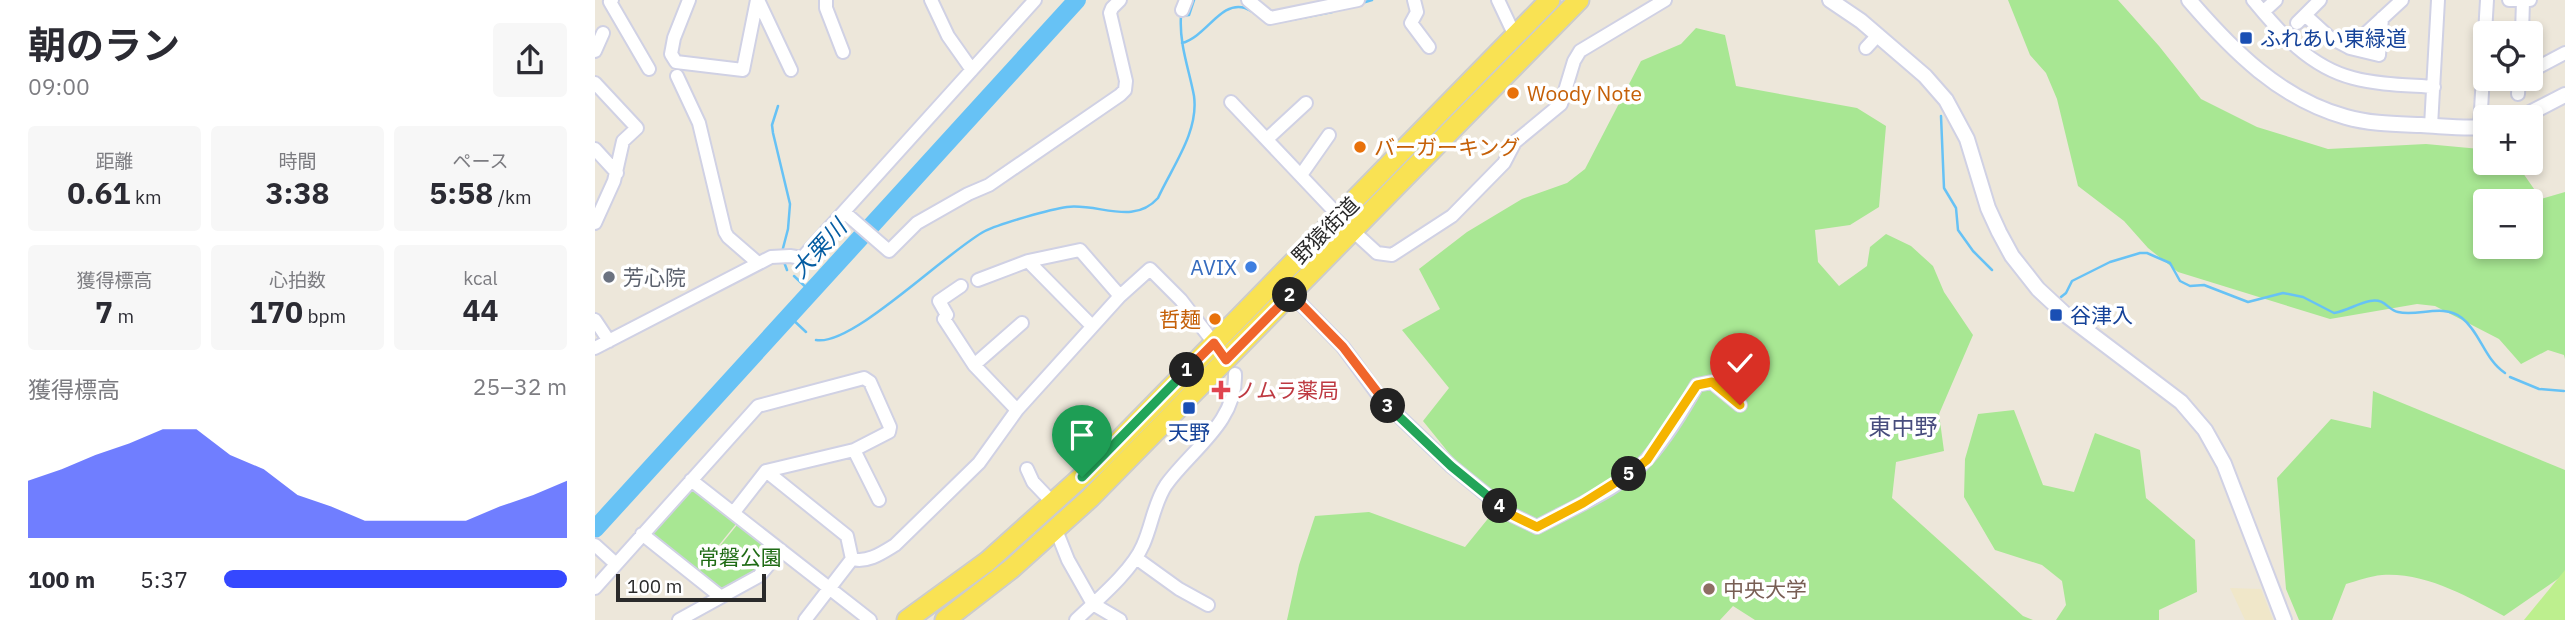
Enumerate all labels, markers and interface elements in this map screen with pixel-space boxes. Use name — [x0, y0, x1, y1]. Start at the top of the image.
text: 朝のラン — [28, 20, 180, 69]
map controls — [2473, 21, 2543, 259]
button: locate — [2473, 21, 2543, 91]
button: share — [493, 23, 567, 97]
place label: ふれあい東緑道 — [2260, 24, 2407, 52]
marker: ふれあい東緑道 — [2238, 30, 2254, 46]
text: 09:00 — [28, 71, 90, 101]
place label: Woody Note — [1527, 79, 1642, 107]
marker: Woody Note — [1505, 85, 1521, 101]
button: + — [2473, 105, 2543, 175]
place label: バーガーキング — [1374, 133, 1520, 161]
marker: バーガーキング — [1352, 139, 1368, 155]
text: 距離 — [95, 149, 134, 173]
text: 時間 — [278, 149, 317, 173]
text: ペース — [452, 149, 509, 173]
text: 0.61 — [67, 173, 131, 212]
text: 3:38 — [266, 173, 329, 212]
text: 5:58 — [429, 173, 493, 212]
text: km — [131, 185, 162, 209]
text: /km — [493, 185, 532, 209]
button: − — [2473, 189, 2543, 259]
street label: 野猿街道 — [1285, 190, 1365, 270]
water label: 大栗川 — [784, 210, 854, 284]
place label: AVIX — [1190, 253, 1237, 281]
marker: AVIX — [1243, 259, 1259, 275]
place label: 芳心院 — [623, 263, 686, 291]
text: kcal — [463, 266, 498, 290]
text: 獲得標高 — [76, 268, 153, 292]
text: 心拍数 — [269, 268, 326, 292]
marker: 芳心院 — [601, 269, 617, 285]
pin: 2 — [1273, 278, 1307, 312]
text: 2 — [1284, 282, 1295, 306]
text: 44 — [463, 290, 499, 329]
text: 7 — [95, 292, 113, 331]
text: 170 — [249, 292, 303, 331]
place label: 谷津入 — [2070, 301, 2133, 329]
text: m — [113, 304, 134, 328]
text: bpm — [303, 304, 346, 328]
place label: 哲麺 — [1159, 305, 1201, 333]
marker: 谷津入 — [2048, 307, 2064, 323]
marker: 哲麺 — [1207, 311, 1223, 327]
pin — [1710, 333, 1770, 405]
icon: check — [1721, 344, 1759, 382]
pin: 1 — [1169, 352, 1205, 388]
text: 1 — [1181, 357, 1192, 381]
text: 25–32 m — [473, 371, 567, 401]
text: 獲得標高 — [28, 374, 120, 404]
place label: ノムラ薬局 — [1235, 376, 1339, 404]
marker: ノムラ薬局 — [1213, 382, 1229, 398]
pin: 3 — [1371, 388, 1405, 424]
text: 3 — [1382, 393, 1393, 417]
marker: 天野 — [1181, 400, 1197, 416]
pin — [1052, 405, 1112, 477]
district label: 東中野 — [1869, 411, 1938, 441]
icon: arrive — [1063, 416, 1101, 454]
place label: 天野 — [1168, 418, 1210, 446]
pin: 5 — [1611, 456, 1647, 491]
text: 5 — [1623, 461, 1634, 485]
pin: 4 — [1483, 489, 1517, 524]
text: 4 — [1494, 493, 1505, 517]
park label: 常磐公園 — [698, 543, 782, 571]
text: 100 m — [28, 564, 95, 594]
text: 5:37 — [140, 564, 188, 594]
scale bar — [616, 571, 767, 603]
text: 100 m — [627, 574, 682, 598]
place label: 中央大学 — [1723, 575, 1807, 603]
marker: 中央大学 — [1701, 581, 1717, 597]

